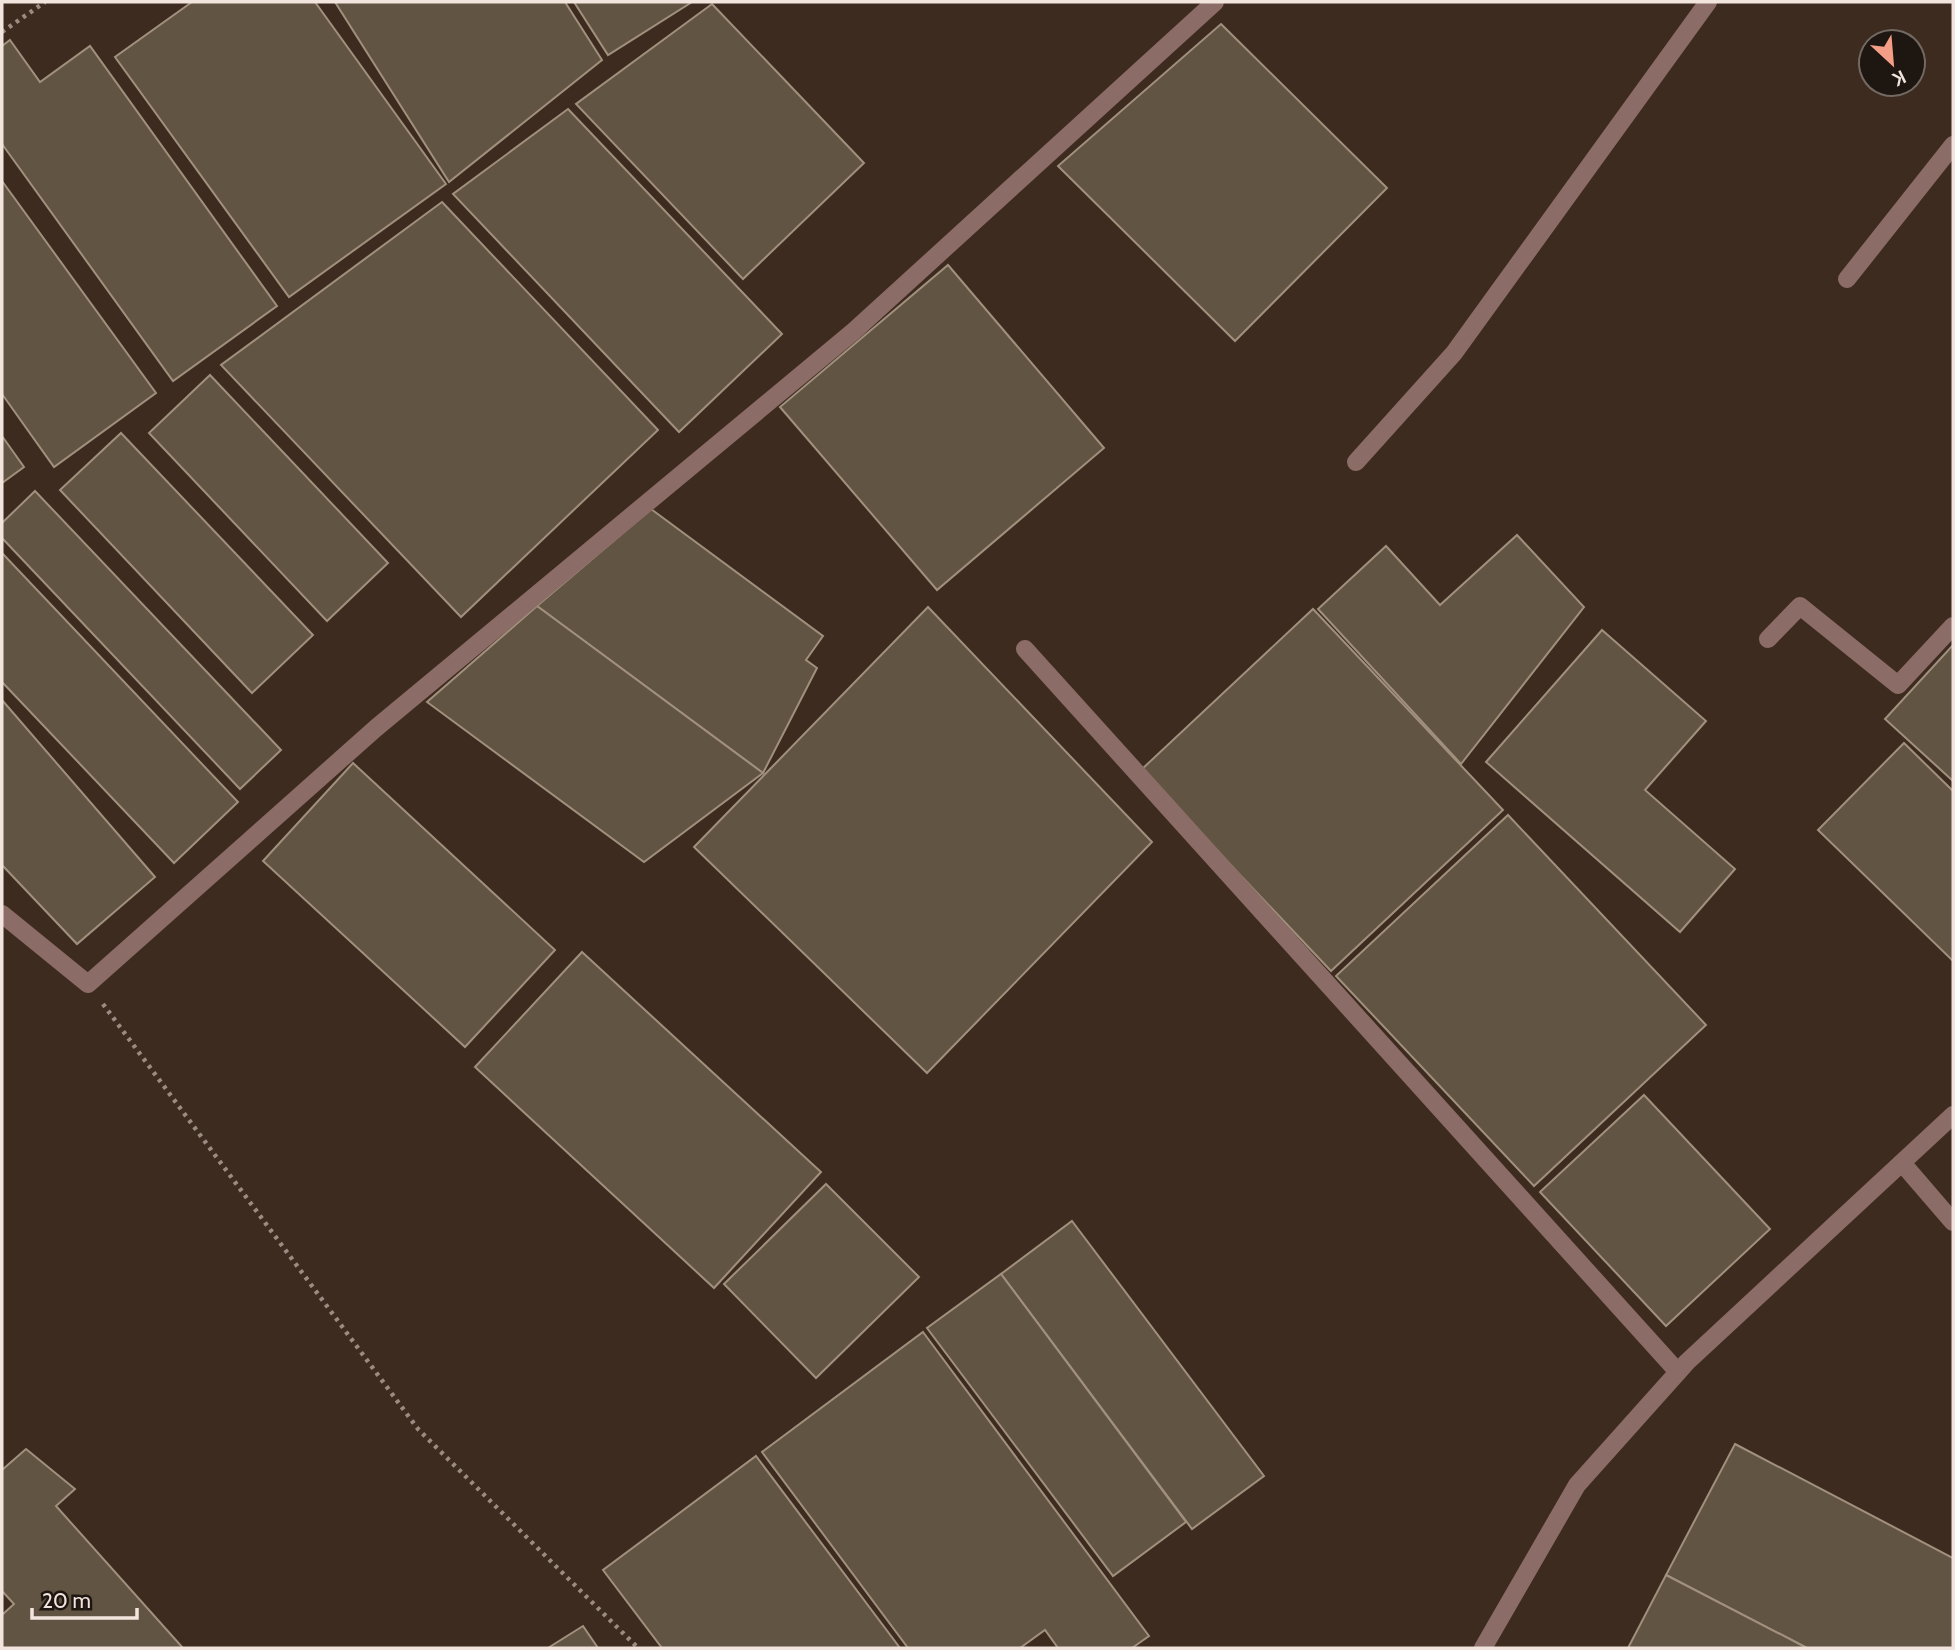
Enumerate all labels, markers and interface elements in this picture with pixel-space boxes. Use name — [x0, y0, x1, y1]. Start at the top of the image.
north arrow — [1857, 28, 1927, 98]
text: K — [1889, 65, 1910, 91]
scale bar — [32, 1576, 136, 1620]
text: 20 m — [42, 1588, 91, 1613]

